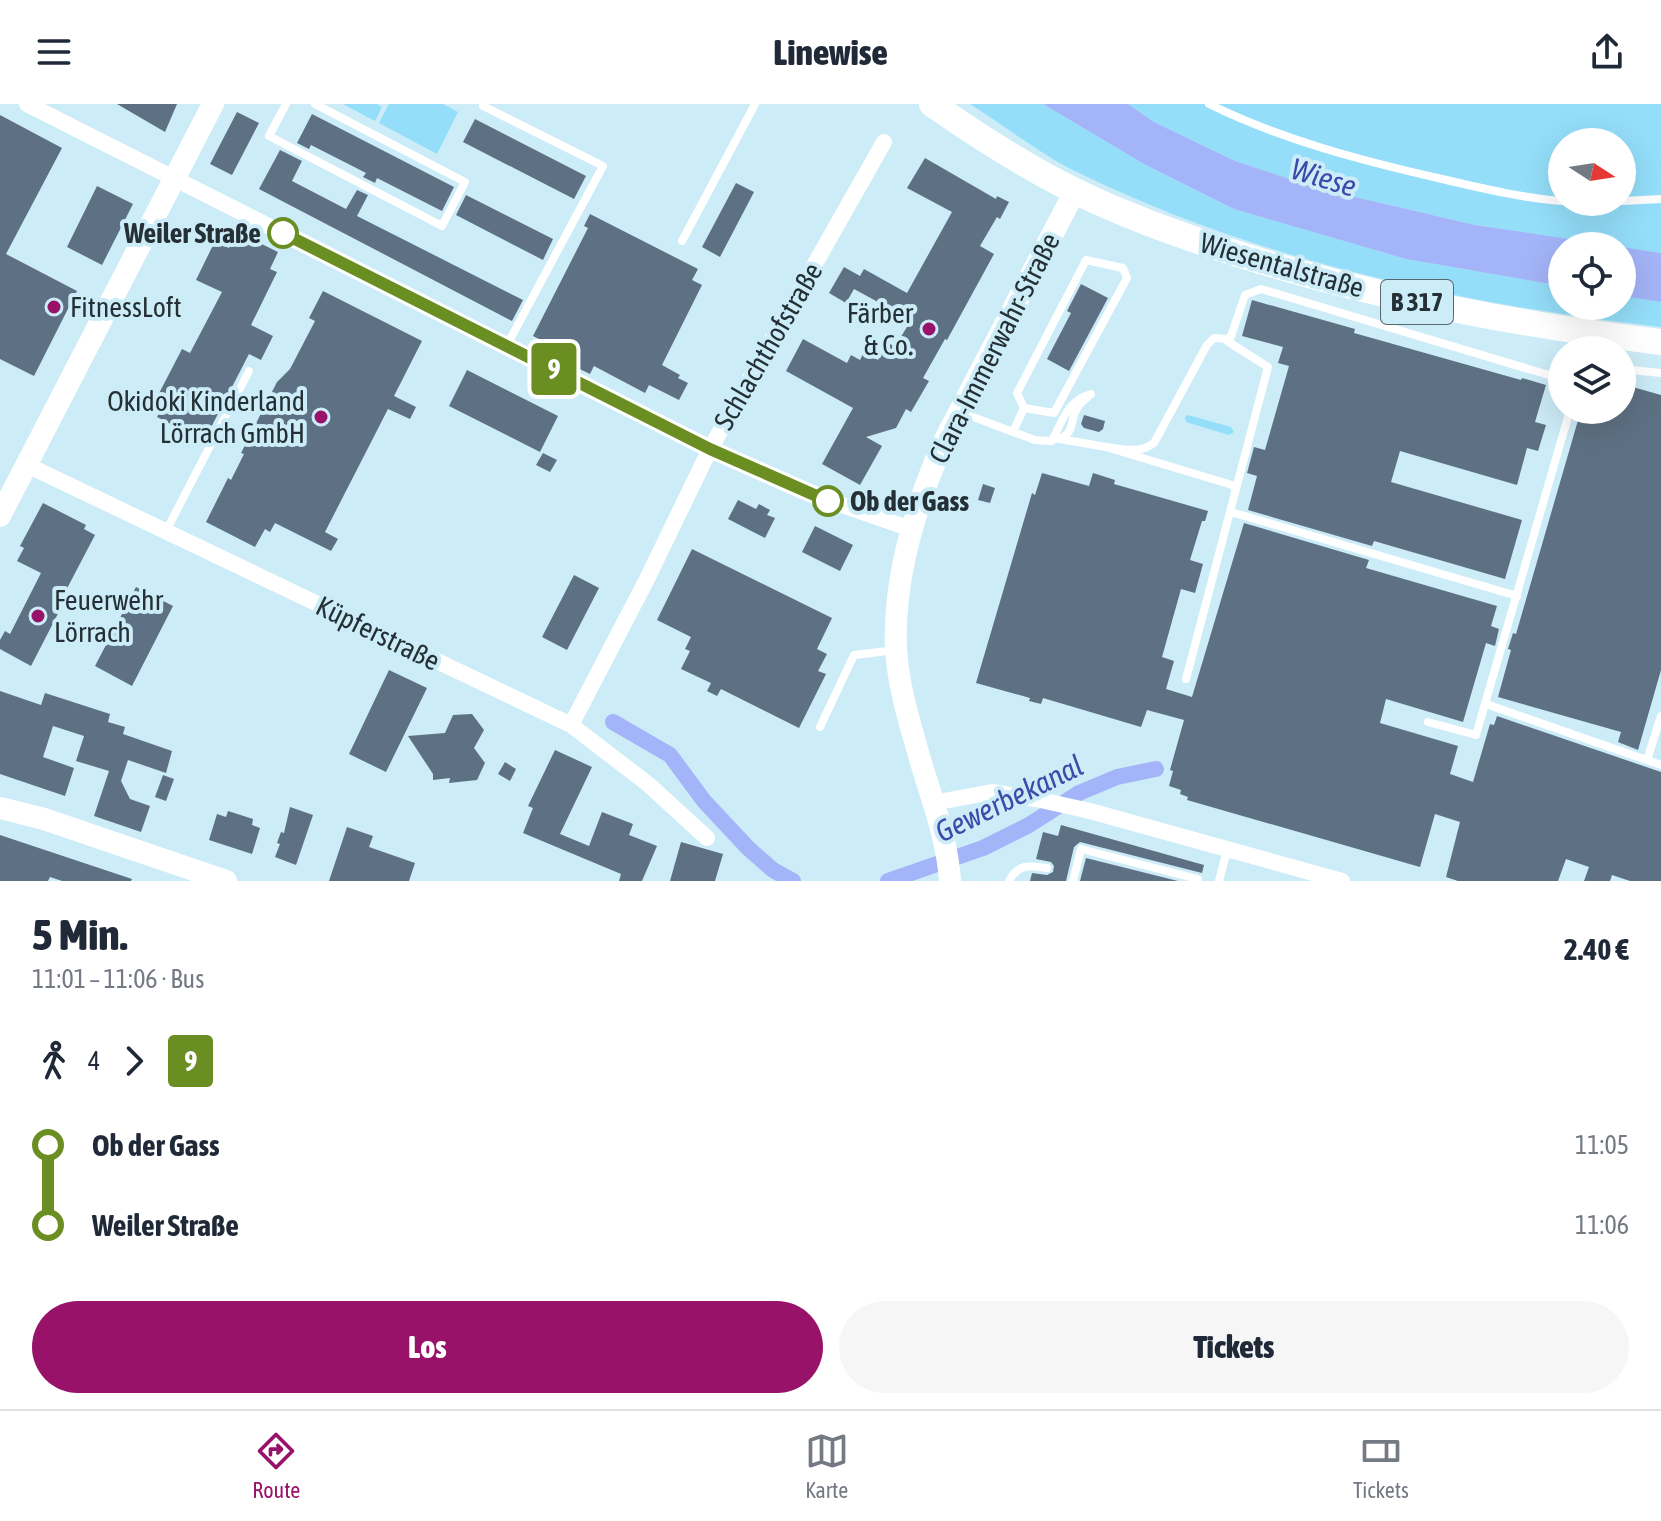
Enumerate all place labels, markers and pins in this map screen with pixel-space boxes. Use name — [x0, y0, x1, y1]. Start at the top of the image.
place label: Weiler Straße — [123, 217, 261, 249]
marker: Weiler Straße — [268, 218, 298, 248]
place label: FitnessLoft — [70, 291, 182, 323]
place label: Färber & Co. — [847, 297, 914, 361]
marker: FitnessLoft — [45, 298, 63, 316]
marker: Färber & Co. — [920, 320, 938, 338]
place label: Okidoki Kinderland Lörrach GmbH — [107, 385, 305, 449]
marker: Okidoki Kinderland Lörrach GmbH — [312, 408, 330, 426]
place label: Ob der Gass — [850, 485, 969, 517]
marker: Ob der Gass — [813, 486, 843, 516]
place label: Feuerwehr Lörrach — [54, 584, 164, 648]
marker: Feuerwehr Lörrach — [29, 607, 47, 625]

